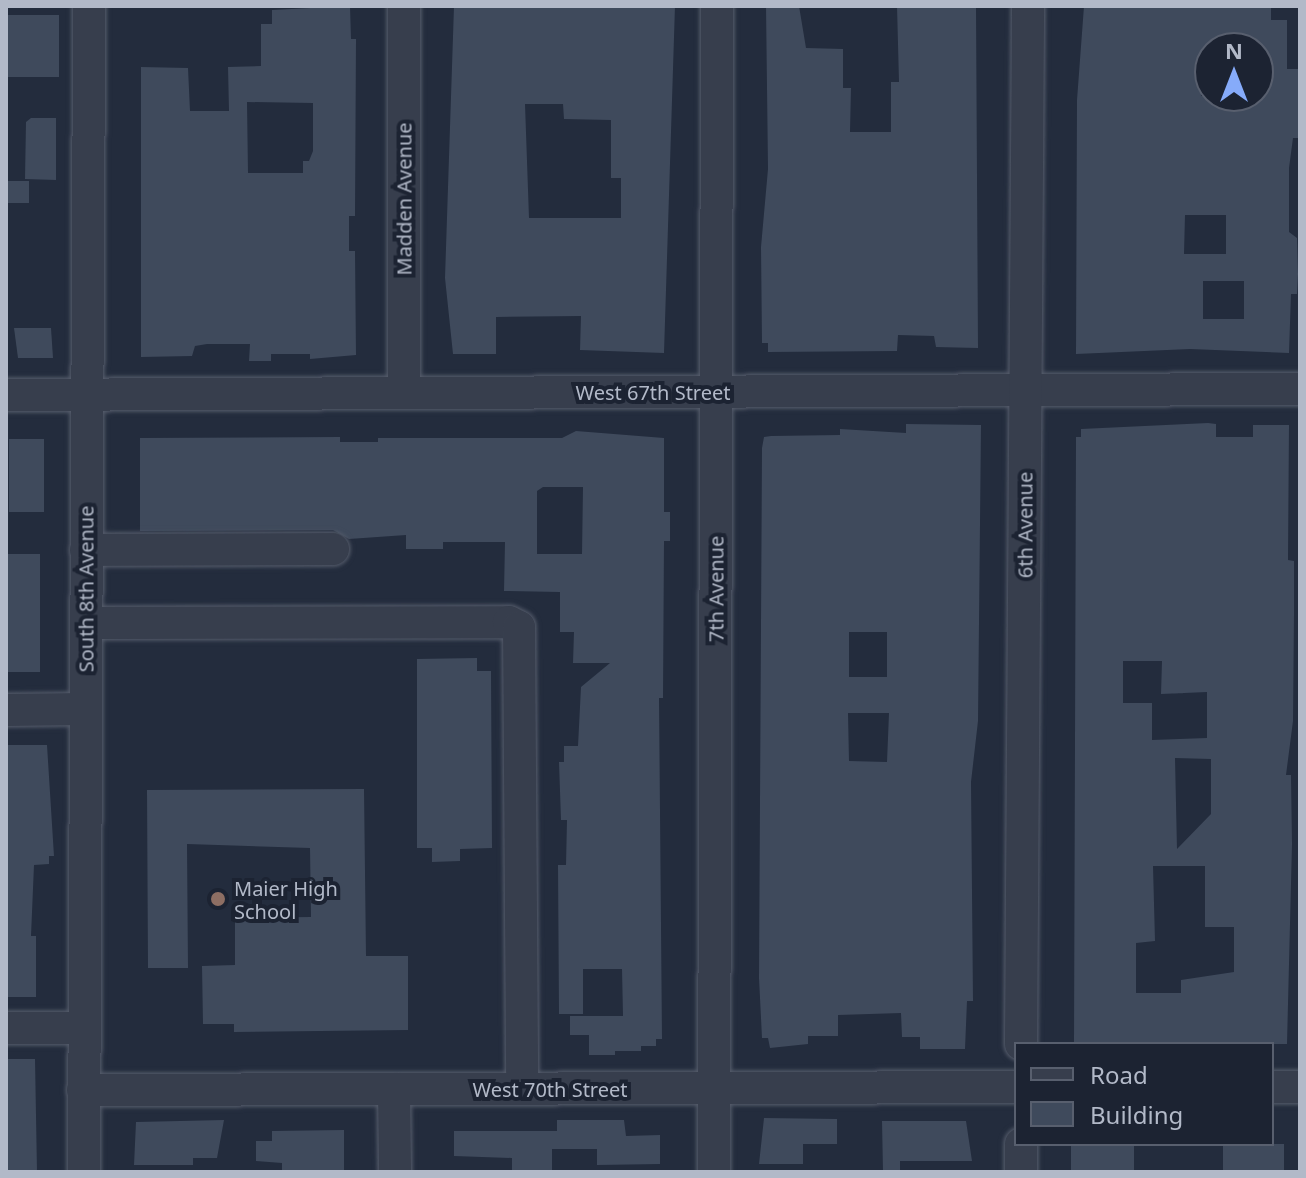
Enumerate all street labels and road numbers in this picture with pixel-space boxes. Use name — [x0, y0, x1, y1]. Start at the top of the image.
street label: Madden Avenue — [392, 122, 416, 276]
street label: West 67th Street — [576, 380, 730, 404]
street label: 6th Avenue — [1013, 472, 1037, 578]
street label: South 8th Avenue — [74, 506, 98, 672]
street label: 7th Avenue — [704, 536, 728, 642]
street label: West 70th Street — [473, 1077, 627, 1101]

